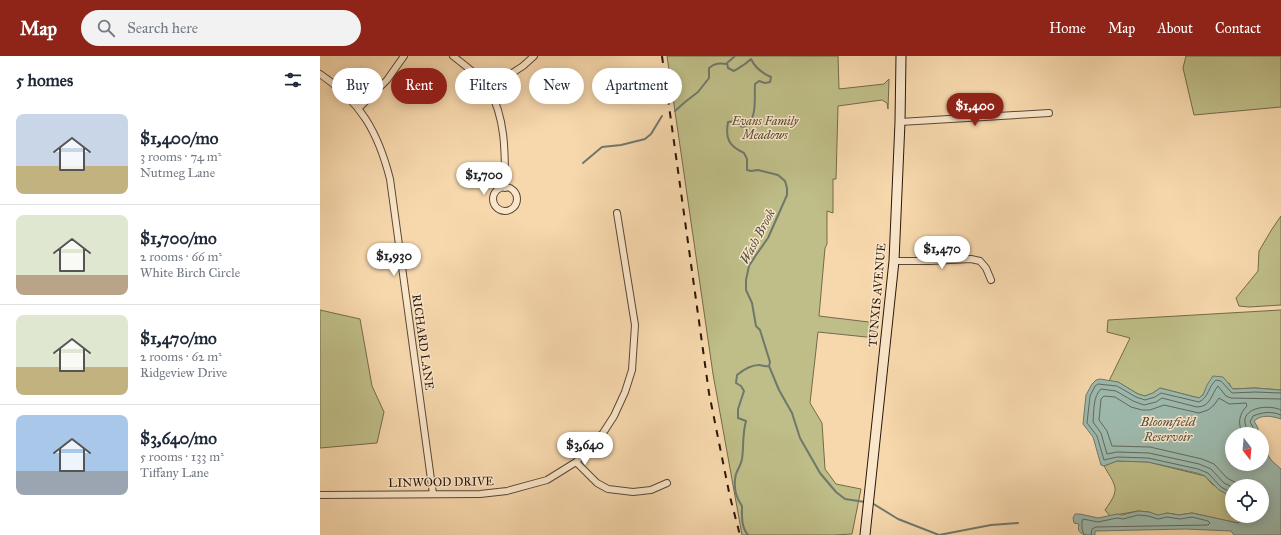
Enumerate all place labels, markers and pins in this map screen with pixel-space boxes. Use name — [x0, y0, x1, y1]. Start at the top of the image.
pin: $1,400 — [942, 93, 1008, 127]
pin: $1,700 — [451, 162, 517, 196]
pin: $1,470 — [909, 236, 975, 270]
pin: $1,930 — [361, 243, 427, 277]
pin: $3,640 — [552, 432, 618, 466]

